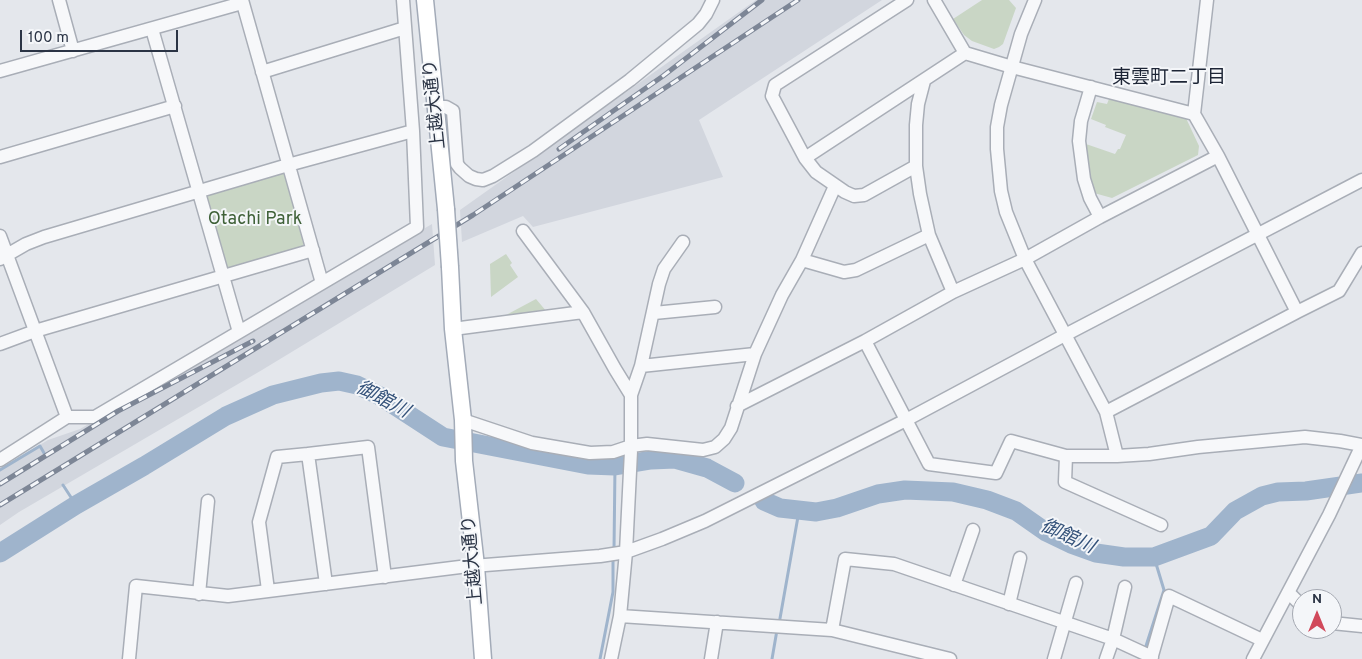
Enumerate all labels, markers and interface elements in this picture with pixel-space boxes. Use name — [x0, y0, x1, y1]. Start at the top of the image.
scale bar — [22, 20, 180, 52]
text: 100 m — [28, 29, 69, 48]
street label: 上越大通り — [421, 58, 451, 150]
district label: 東雲町二丁目 — [1112, 68, 1226, 90]
park label: Otachi Park — [208, 209, 302, 231]
water label: 御館川 — [351, 378, 413, 424]
street label: 上越大通り — [459, 514, 489, 606]
water label: 御館川 — [1036, 516, 1098, 560]
north arrow — [1292, 589, 1342, 639]
text: N — [1312, 591, 1322, 608]

